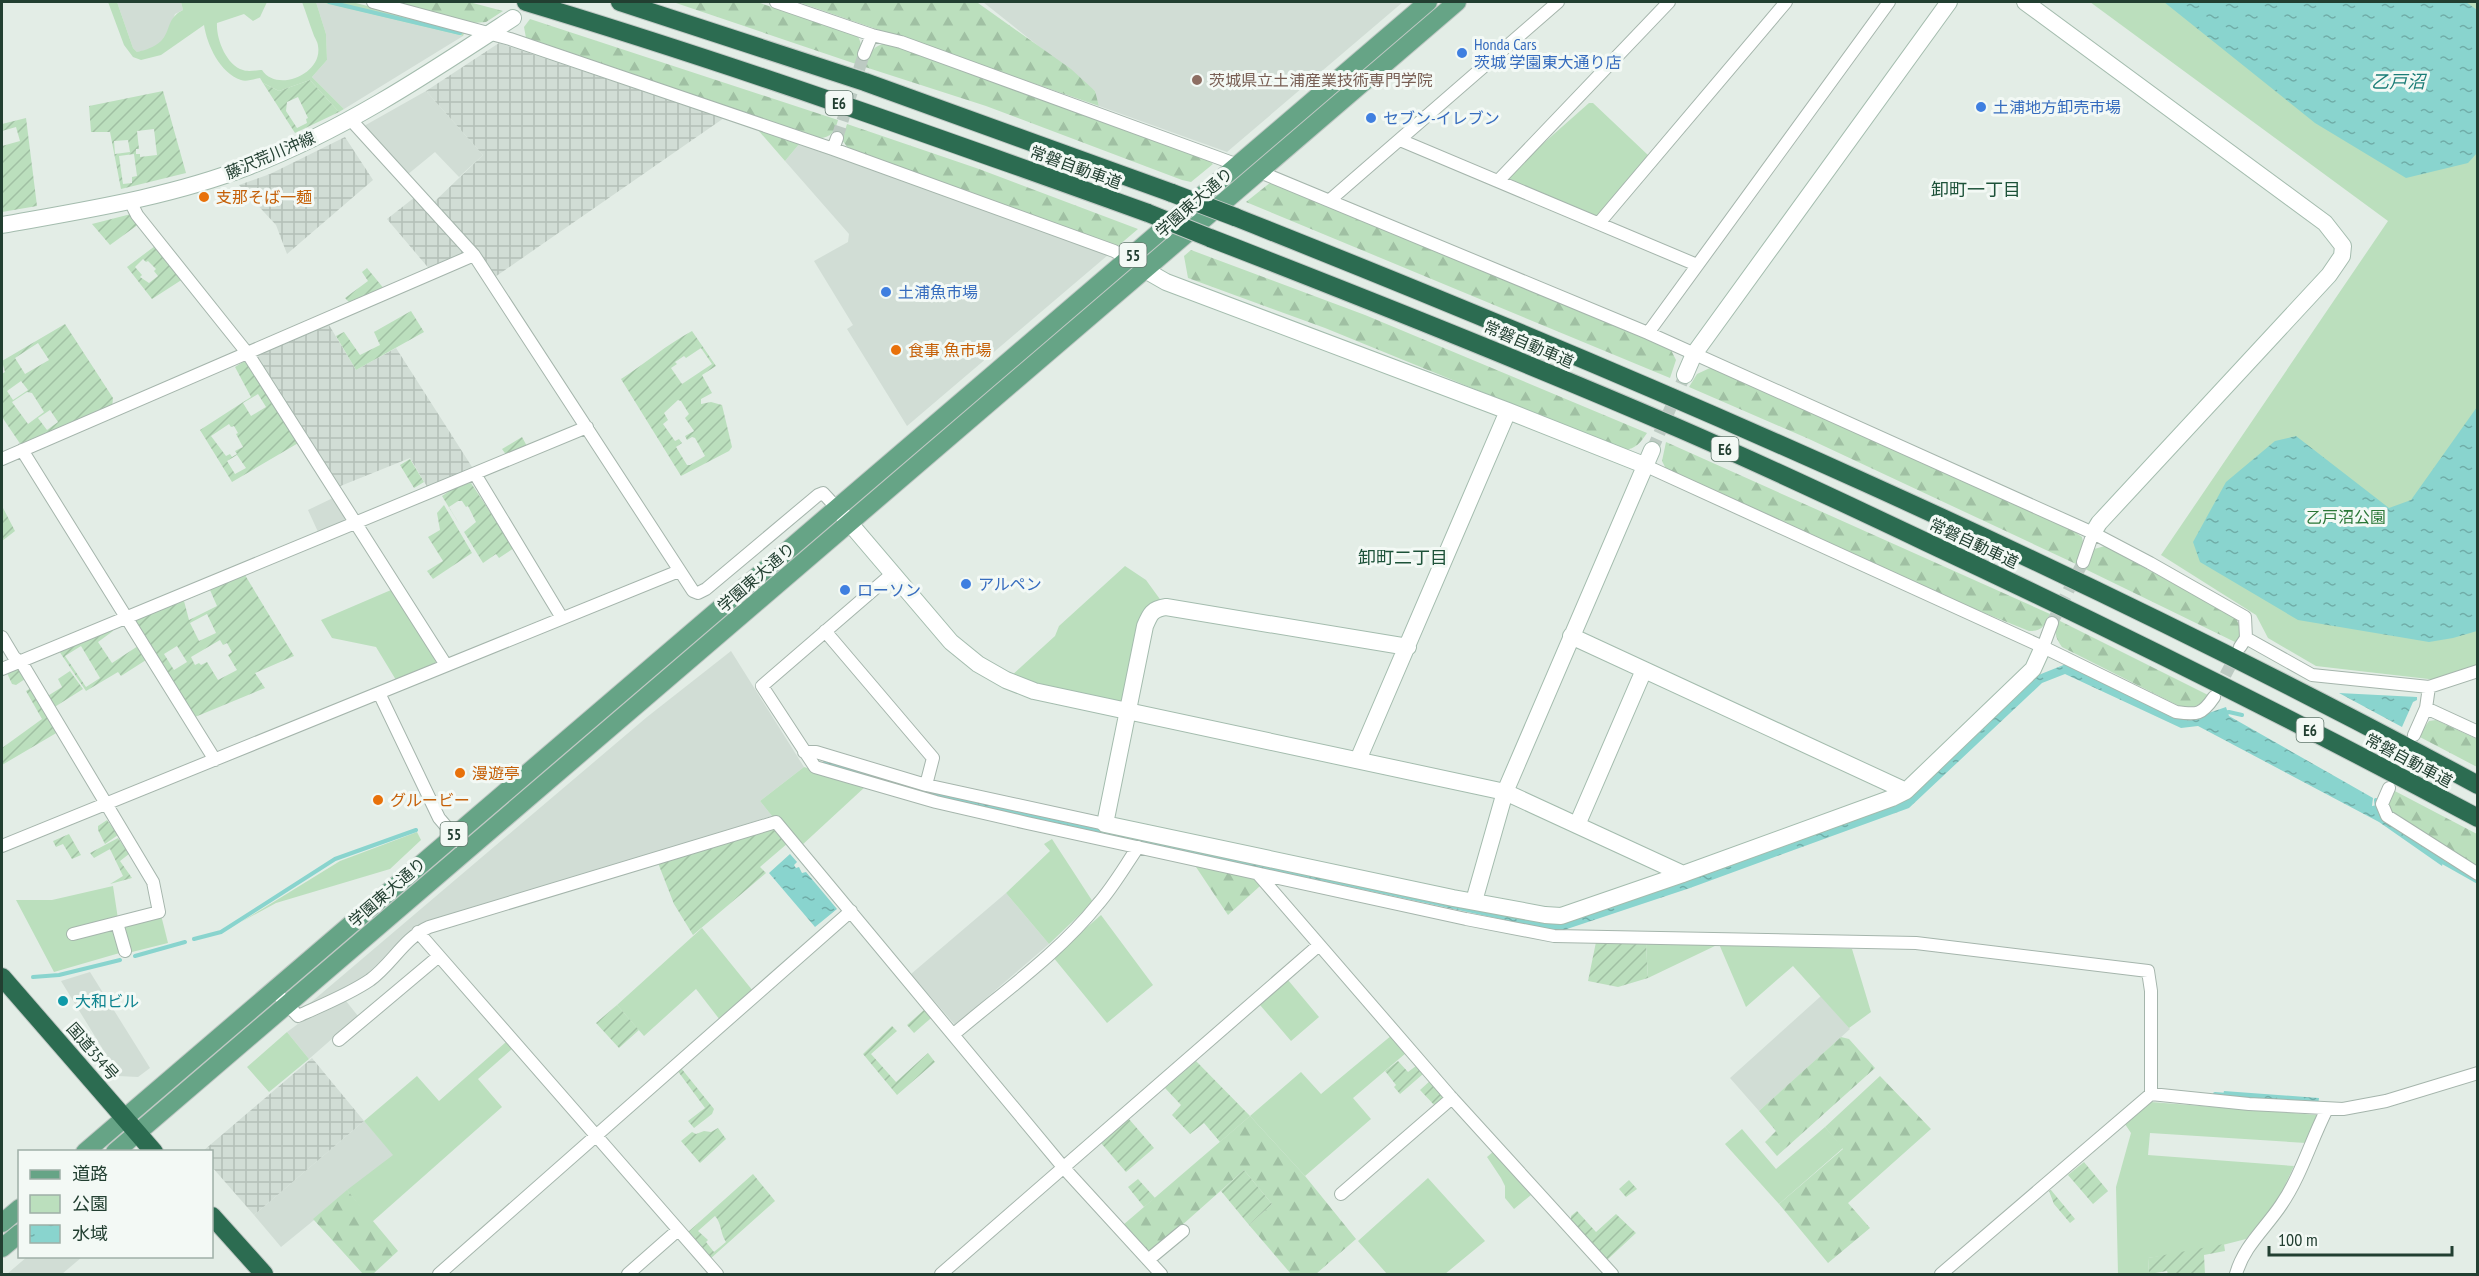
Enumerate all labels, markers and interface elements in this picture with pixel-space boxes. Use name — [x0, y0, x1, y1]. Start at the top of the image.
place label: Honda Cars 茨城 学園東大通り店 — [1474, 34, 1621, 72]
marker: Honda Cars 茨城 学園東大通り店 — [1455, 46, 1469, 60]
place label: 茨城県立土浦産業技術専門学院 — [1209, 70, 1433, 90]
water label: 乙戸沼 — [2371, 70, 2428, 93]
marker: 茨城県立土浦産業技術専門学院 — [1190, 73, 1204, 87]
road number: E6 — [826, 91, 852, 115]
place label: 土浦地方卸売市場 — [1993, 97, 2121, 117]
marker: 土浦地方卸売市場 — [1974, 100, 1988, 114]
place label: セブン-イレブン — [1383, 108, 1500, 128]
marker: セブン-イレブン — [1364, 111, 1378, 125]
street label: 藤沢荒川沖線 — [222, 127, 318, 183]
street label: 常磐自動車道 — [1027, 141, 1125, 193]
street label: 学園東大通り — [1151, 163, 1237, 241]
district label: 卸町一丁目 — [1931, 178, 2021, 201]
place label: 支那そば一麺 — [216, 187, 312, 207]
marker: 支那そば一麺 — [197, 190, 211, 204]
road number: 55 — [1120, 243, 1146, 267]
place label: 土浦魚市場 — [898, 282, 978, 302]
marker: 土浦魚市場 — [879, 285, 893, 299]
street label: 常磐自動車道 — [1481, 316, 1577, 372]
place label: 食事 魚市場 — [908, 340, 991, 360]
marker: 食事 魚市場 — [889, 343, 903, 357]
road number: E6 — [1712, 437, 1738, 461]
park label: 乙戸沼公園 — [2306, 507, 2386, 527]
street label: 常磐自動車道 — [1926, 514, 2022, 572]
street label: 学園東大通り — [713, 538, 799, 616]
district label: 卸町二丁目 — [1358, 546, 1448, 569]
place label: アルペン — [978, 574, 1042, 594]
marker: アルペン — [959, 577, 973, 591]
place label: ローソン — [857, 580, 921, 600]
marker: ローソン — [838, 583, 852, 597]
road number: E6 — [2296, 718, 2324, 742]
street label: 常磐自動車道 — [2362, 729, 2456, 791]
place label: 漫遊亭 — [472, 763, 520, 783]
marker: 漫遊亭 — [453, 766, 467, 780]
place label: グルービー — [390, 790, 470, 810]
marker: グルービー — [371, 793, 385, 807]
road number: 55 — [440, 822, 468, 846]
street label: 学園東大通り — [344, 853, 430, 931]
place label: 大和ビル — [75, 991, 139, 1011]
marker: 大和ビル — [56, 994, 70, 1008]
street label: 国道354号 — [63, 1018, 123, 1084]
legend — [18, 1150, 213, 1258]
text: 道路 — [72, 1162, 108, 1185]
text: 公園 — [72, 1192, 108, 1215]
scale bar — [2269, 1219, 2452, 1257]
text: 水域 — [72, 1222, 108, 1245]
text: 100 m — [2278, 1228, 2318, 1251]

